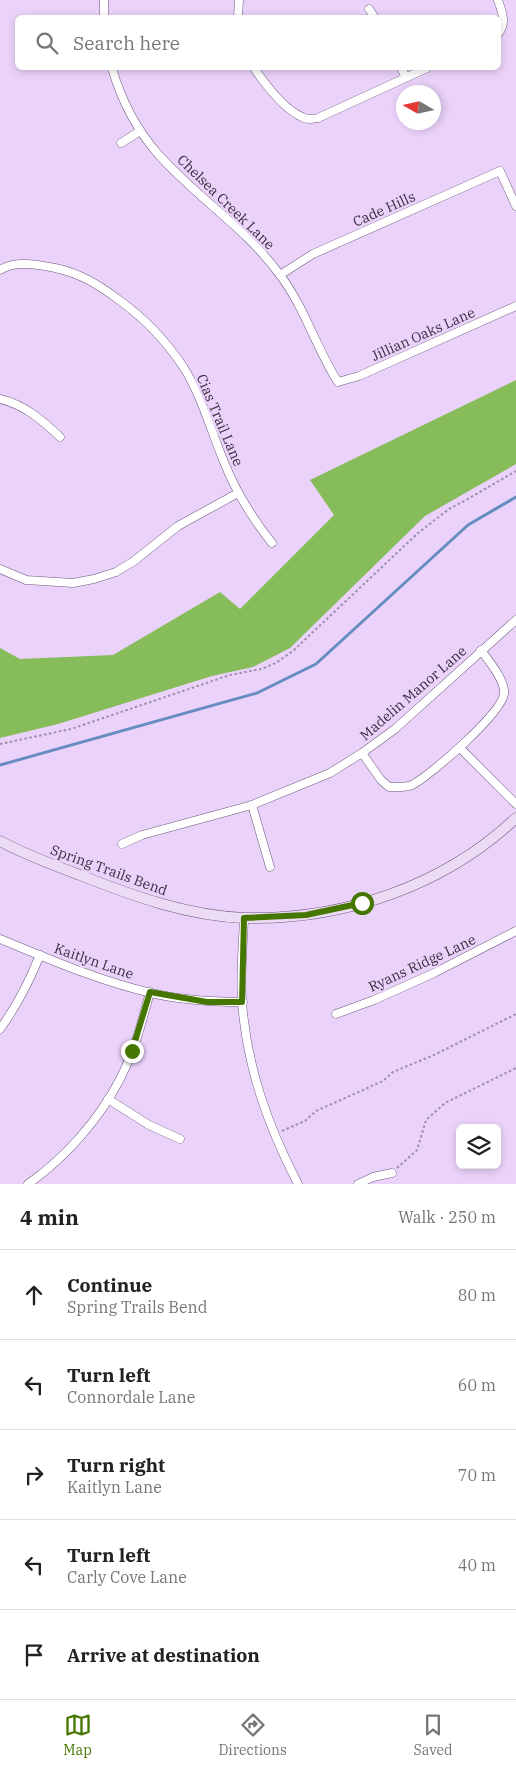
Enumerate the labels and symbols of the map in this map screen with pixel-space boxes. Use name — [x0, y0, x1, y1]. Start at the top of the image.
north arrow — [396, 85, 441, 130]
street label: Chelsea Creek Lane — [173, 151, 279, 253]
street label: Cade Hills — [350, 187, 418, 231]
street label: Jillian Oaks Lane — [368, 303, 478, 365]
street label: Cias Trail Lane — [193, 371, 247, 469]
street label: Madelin Manor Lane — [356, 642, 470, 744]
street label: Spring Trails Bend — [48, 841, 170, 900]
route start — [351, 892, 374, 915]
street label: Ryans Ridge Lane — [365, 930, 479, 996]
street label: Kaitlyn Lane — [52, 939, 136, 983]
route end — [121, 1040, 144, 1063]

